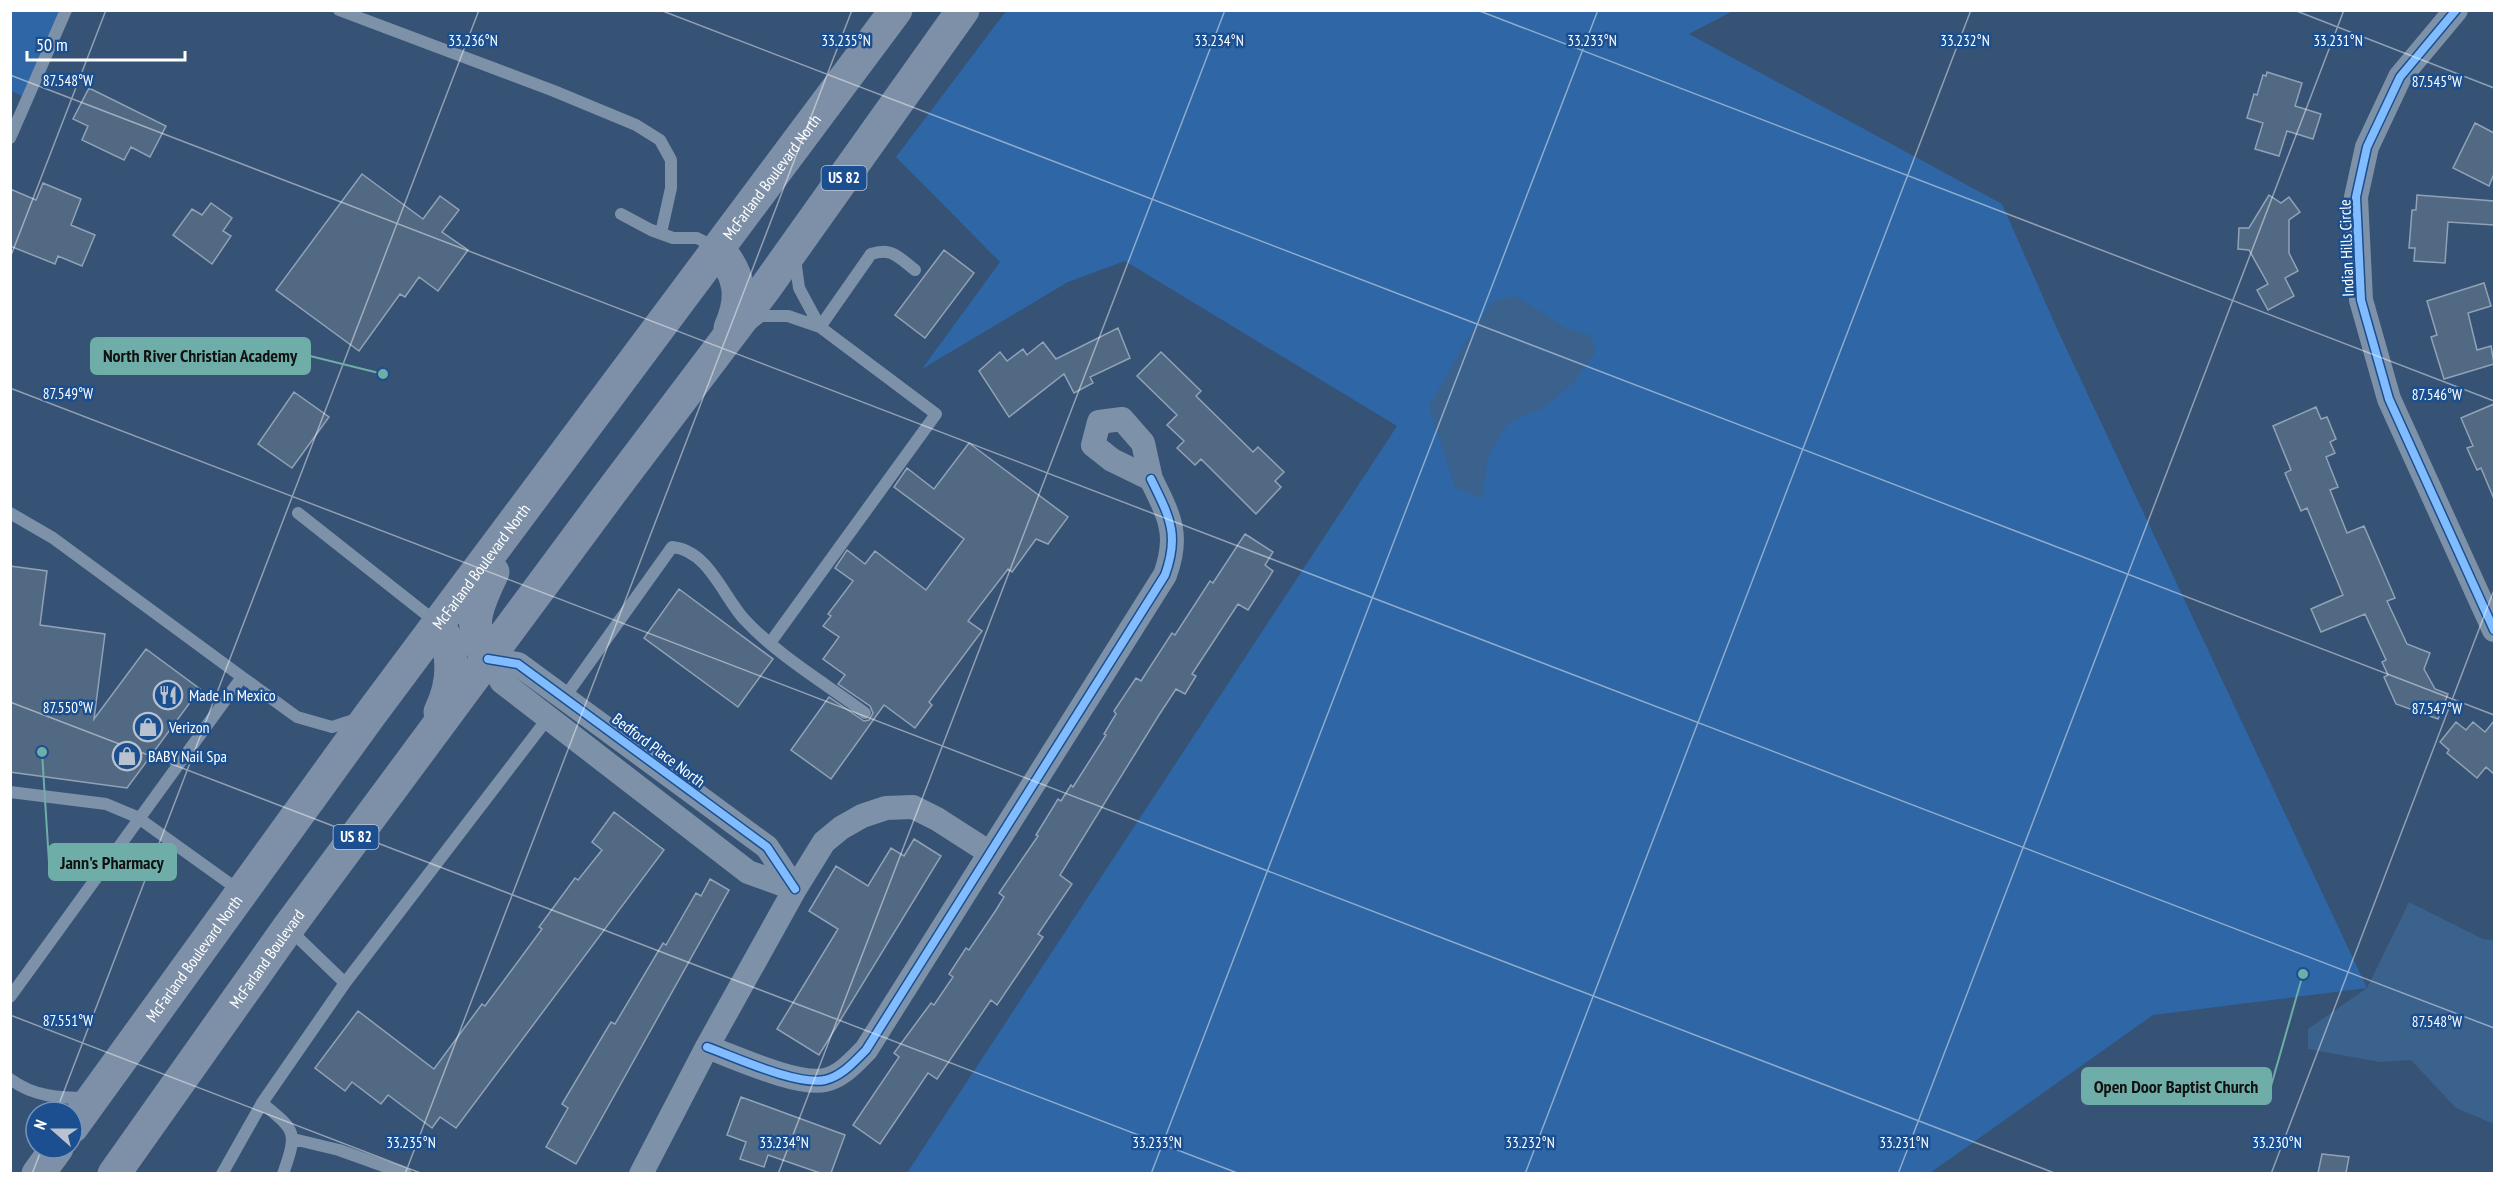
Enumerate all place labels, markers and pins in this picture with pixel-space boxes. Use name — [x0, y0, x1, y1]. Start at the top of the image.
callout: North River Christian Academy — [91, 338, 310, 374]
restaurant icon: Made In Mexico — [152, 679, 184, 711]
place label: Made In Mexico — [189, 685, 276, 705]
shop icon: Verizon — [132, 711, 164, 743]
place label: Verizon — [168, 717, 210, 737]
shop icon: BABY Nail Spa — [111, 740, 143, 772]
place label: BABY Nail Spa — [148, 746, 227, 766]
callout: Jann's Pharmacy — [49, 844, 176, 880]
callout: Open Door Baptist Church — [2082, 1068, 2271, 1104]

